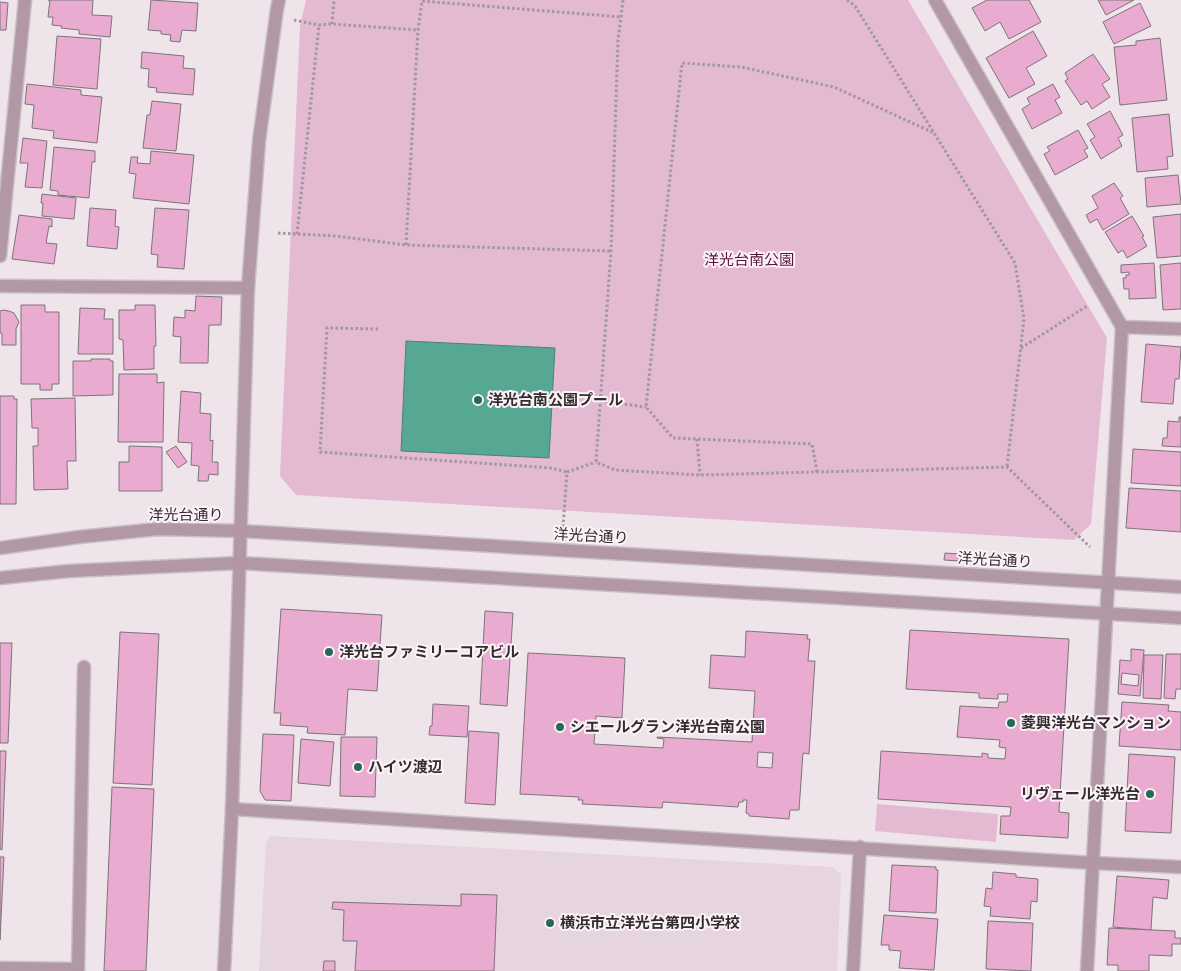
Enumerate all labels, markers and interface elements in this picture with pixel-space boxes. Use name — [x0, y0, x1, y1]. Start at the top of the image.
park label: 洋光台南公園 — [704, 251, 794, 268]
place label: 洋光台南公園プール — [488, 391, 623, 408]
marker: 洋光台南公園プール — [472, 394, 484, 406]
street label: 洋光台通り — [148, 506, 224, 523]
street label: 洋光台通り — [553, 525, 629, 546]
street label: 洋光台通り — [957, 549, 1033, 570]
place label: 洋光台ファミリーコアビル — [339, 643, 519, 660]
marker: 洋光台ファミリーコアビル — [323, 646, 335, 658]
place label: 菱興洋光台マンション — [1021, 714, 1171, 731]
marker: 菱興洋光台マンション — [1005, 717, 1017, 729]
place label: シエールグラン洋光台南公園 — [570, 718, 765, 735]
marker: シエールグラン洋光台南公園 — [554, 721, 566, 733]
place label: ハイツ渡辺 — [368, 758, 443, 775]
marker: ハイツ渡辺 — [352, 761, 364, 773]
place label: リヴェール洋光台 — [1020, 785, 1140, 802]
marker: リヴェール洋光台 — [1144, 788, 1156, 800]
place label: 横浜市立洋光台第四小学校 — [560, 914, 740, 931]
marker: 横浜市立洋光台第四小学校 — [544, 917, 556, 929]

